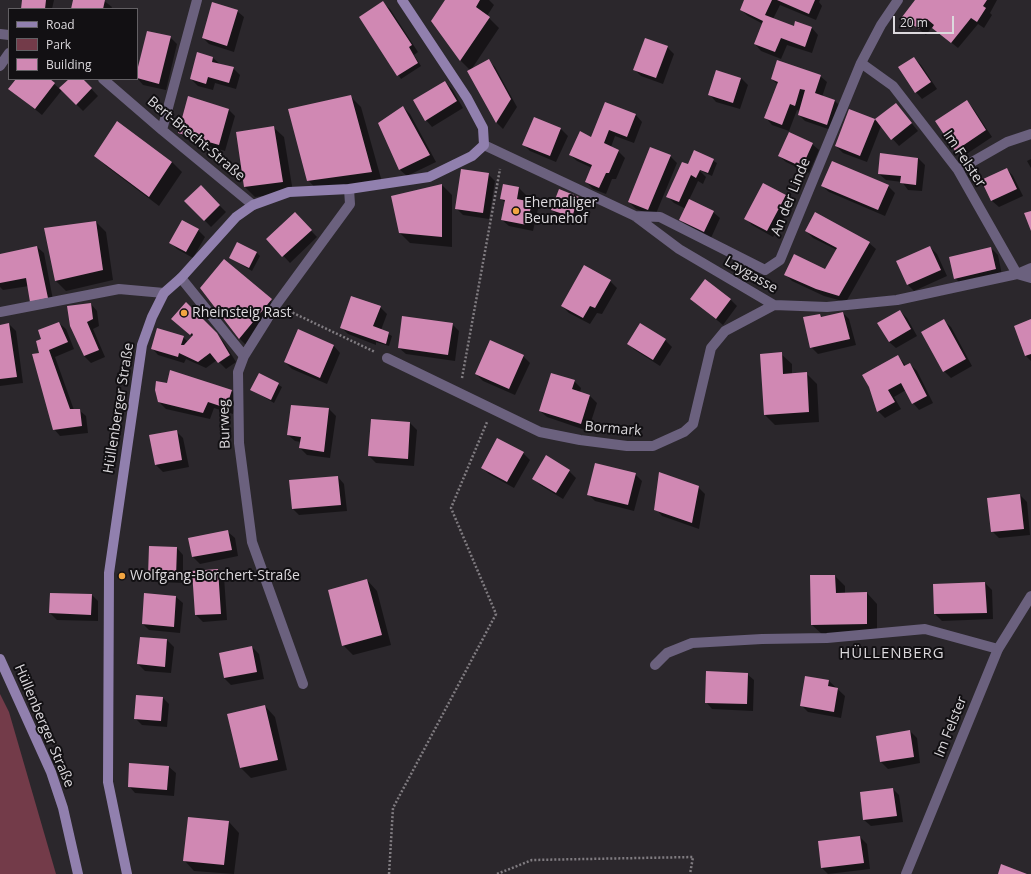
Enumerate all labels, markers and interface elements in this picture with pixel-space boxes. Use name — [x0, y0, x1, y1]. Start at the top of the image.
legend — [8, 8, 138, 80]
scale bar — [895, 8, 956, 34]
text: 20 m — [900, 14, 928, 31]
text: Road — [46, 16, 75, 33]
text: Park — [46, 36, 71, 53]
text: Building — [46, 56, 91, 73]
street label: Bert-Brecht-Straße — [144, 93, 248, 185]
street label: Im Felster — [939, 128, 989, 190]
street label: An der Linde — [768, 156, 814, 238]
place label: Ehemaliger Beunehof — [524, 195, 597, 228]
marker: Ehemaliger Beunehof — [511, 206, 521, 216]
street label: Laygasse — [721, 253, 781, 297]
place label: Rheinsteig Rast — [192, 305, 292, 321]
marker: Rheinsteig Rast — [179, 308, 189, 318]
street label: Hüllenberger Straße — [100, 341, 138, 475]
street label: Burweg — [216, 399, 234, 449]
street label: Bormark — [584, 418, 642, 440]
place label: Wolfgang-Borchert-Straße — [130, 568, 300, 584]
marker: Wolfgang-Borchert-Straße — [117, 571, 127, 581]
district label: HÜLLENBERG — [839, 645, 945, 663]
street label: Hüllenberger Straße — [10, 662, 78, 790]
street label: Im Felster — [931, 694, 971, 760]

